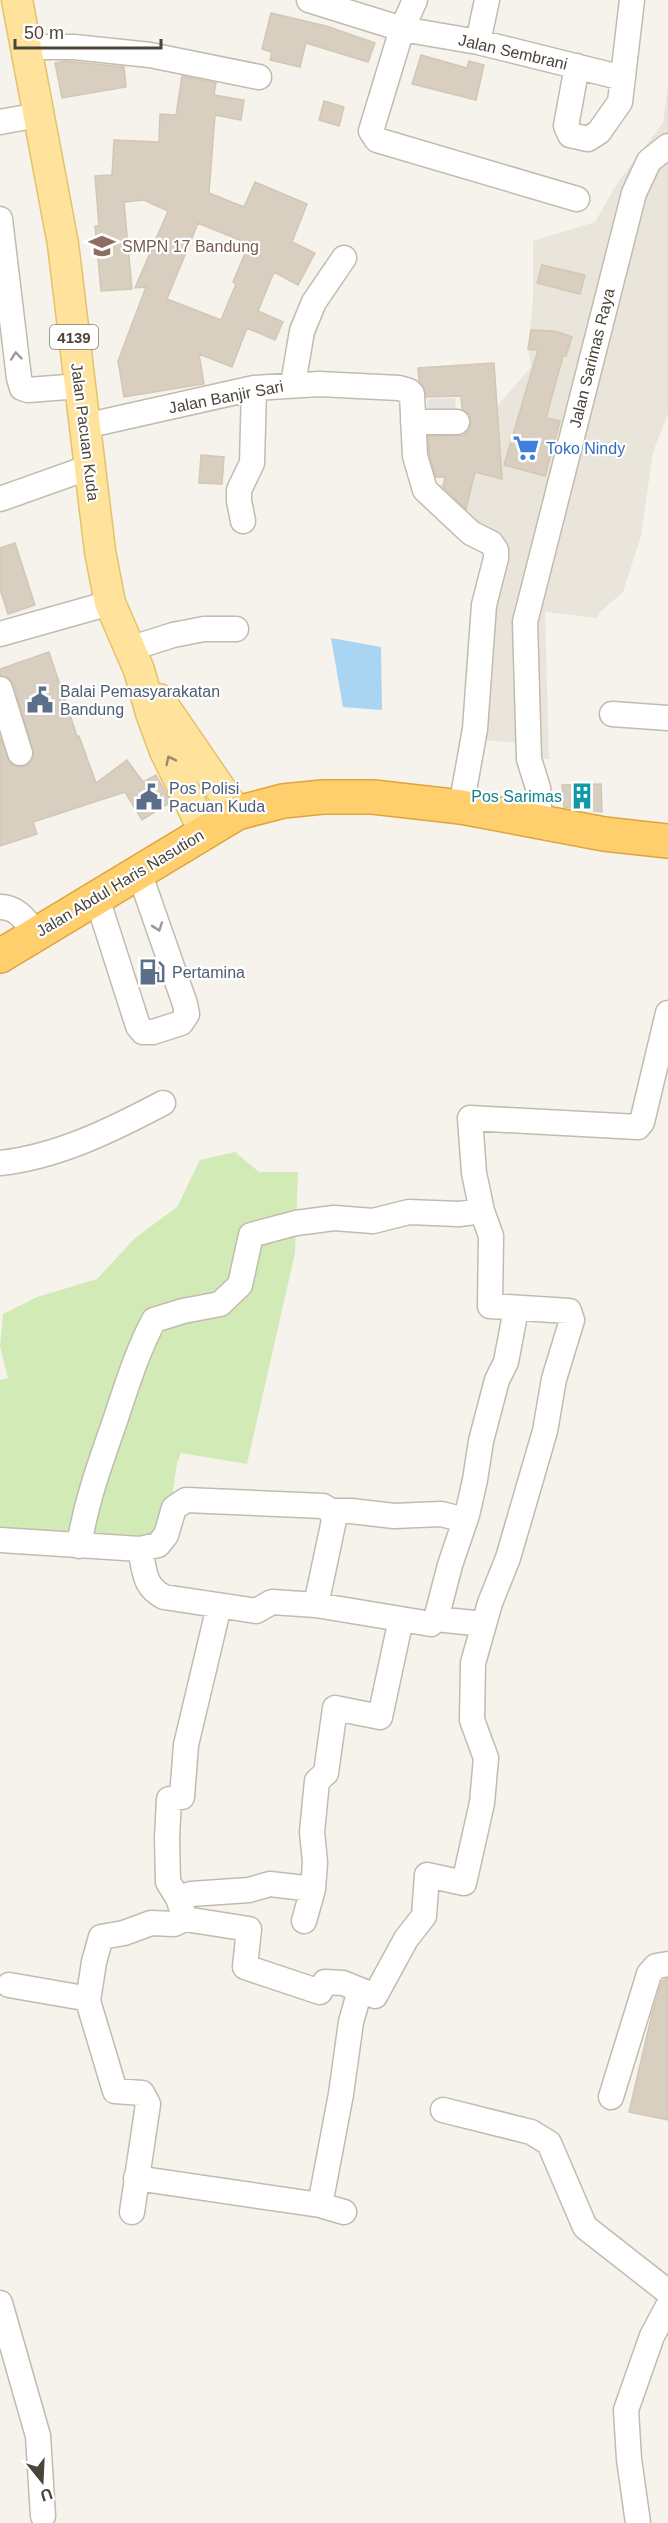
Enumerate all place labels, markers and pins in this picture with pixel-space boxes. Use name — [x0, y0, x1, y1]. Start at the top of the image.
school or university icon: SMPN 17 Bandung — [87, 231, 117, 261]
place label: SMPN 17 Bandung — [122, 238, 259, 255]
supermarket icon: Toko Nindy — [511, 433, 541, 463]
place label: Toko Nindy — [546, 440, 625, 457]
place label: Balai Pemasyarakatan Bandung — [60, 683, 220, 718]
public building icon: Balai Pemasyarakatan Bandung — [25, 685, 55, 715]
place label: Pos Polisi Pacuan Kuda — [169, 780, 265, 815]
building icon: Pos Sarimas — [567, 781, 597, 811]
public building icon: Pos Polisi Pacuan Kuda — [134, 782, 164, 812]
place label: Pos Sarimas — [471, 788, 562, 805]
fuel station icon: Pertamina — [137, 957, 167, 987]
place label: Pertamina — [172, 964, 245, 981]

